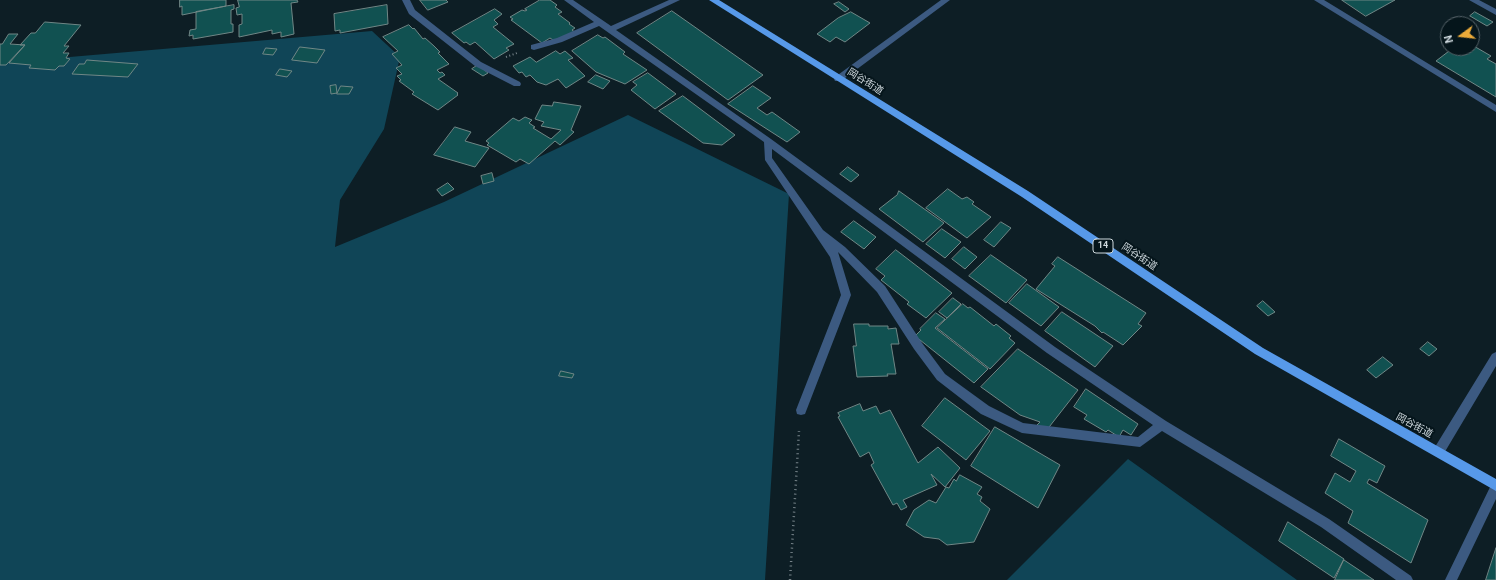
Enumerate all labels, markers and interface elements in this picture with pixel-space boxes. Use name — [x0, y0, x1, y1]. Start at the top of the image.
north arrow — [1440, 16, 1480, 56]
text: N — [1442, 34, 1456, 44]
street label: 岡谷街道 — [845, 66, 885, 98]
road number: 14 — [1093, 239, 1113, 253]
street label: 岡谷街道 — [1119, 241, 1159, 273]
street label: 岡谷街道 — [1394, 411, 1434, 441]

